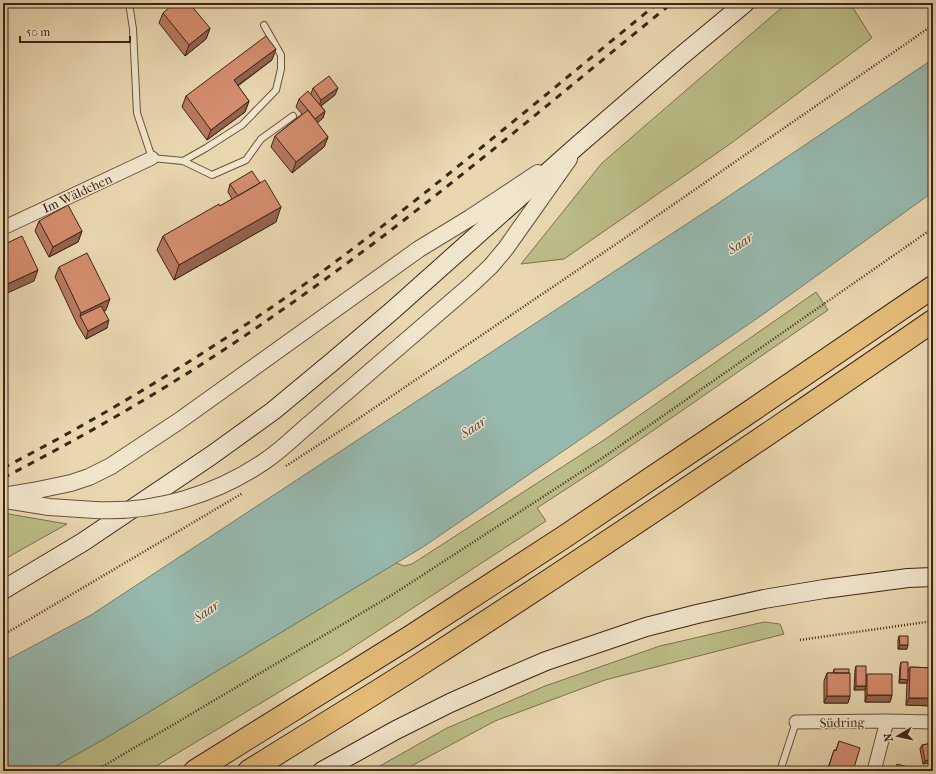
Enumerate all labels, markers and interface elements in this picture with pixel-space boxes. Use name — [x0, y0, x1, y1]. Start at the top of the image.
scale bar — [20, 18, 130, 44]
text: 50 m — [26, 25, 50, 39]
street label: Im Wäldchen — [40, 171, 115, 216]
water label: Saar — [723, 227, 758, 259]
water label: Saar — [456, 411, 491, 443]
water label: Saar — [189, 595, 224, 627]
street label: Südring — [819, 715, 866, 730]
north arrow — [878, 716, 918, 756]
text: N — [881, 732, 896, 743]

